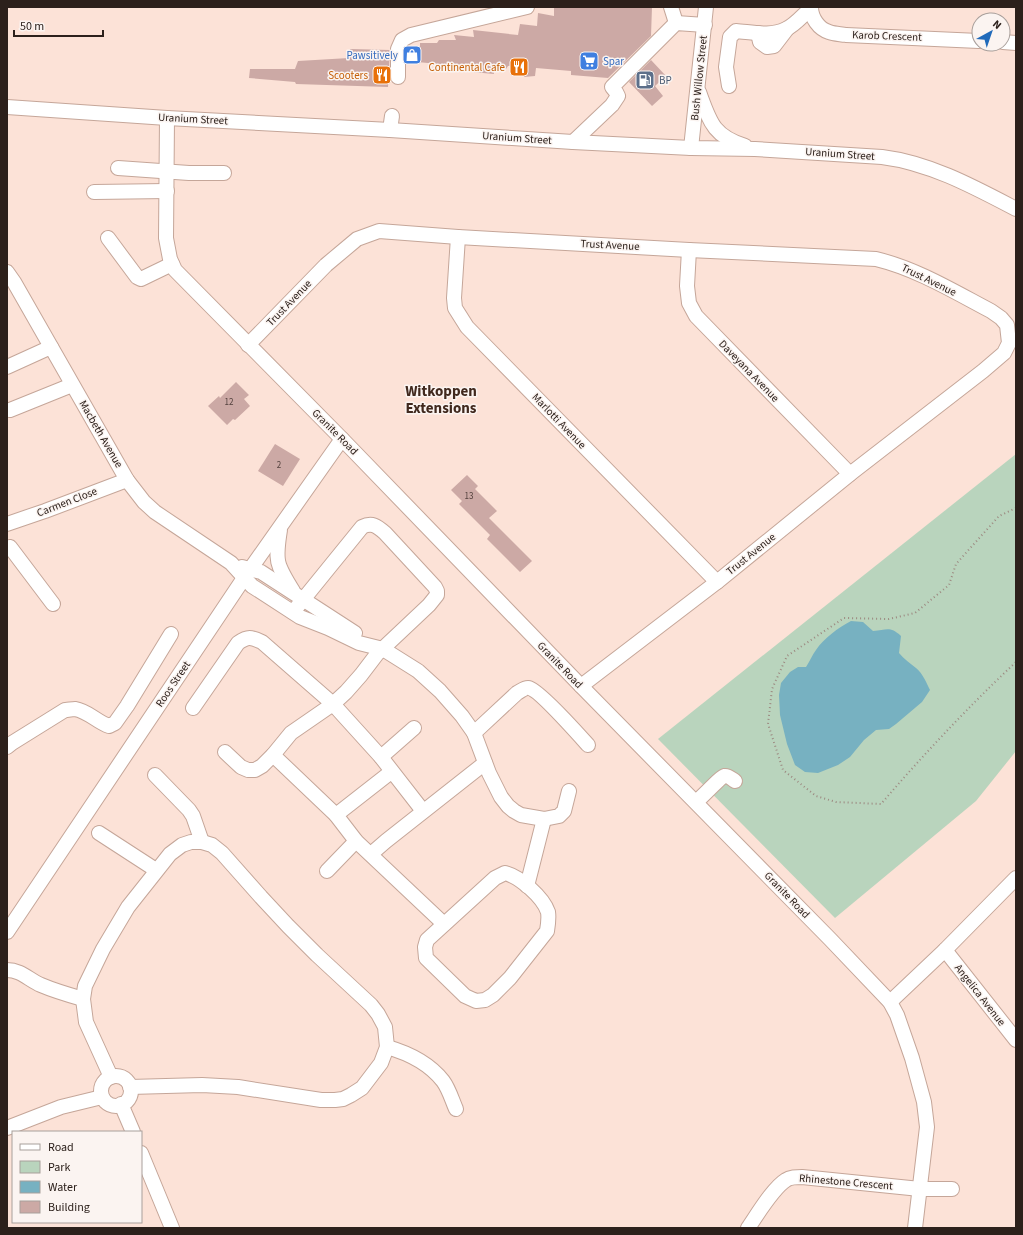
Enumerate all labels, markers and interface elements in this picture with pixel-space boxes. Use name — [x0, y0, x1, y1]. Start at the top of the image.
scale bar — [14, 12, 103, 38]
north arrow — [971, 12, 1011, 52]
text: N — [989, 17, 1005, 33]
text: 50 m — [20, 18, 44, 35]
street label: Karob Crescent — [852, 27, 922, 45]
street label: Bush Willow Street — [687, 34, 711, 121]
shop icon: Pawsitively — [401, 44, 423, 66]
place label: Pawsitively — [347, 48, 398, 63]
supermarket icon: Spar — [578, 50, 600, 72]
place label: Spar — [603, 54, 624, 69]
restaurant icon: Continental Cafe — [508, 56, 530, 78]
place label: Continental Cafe — [428, 60, 506, 75]
restaurant icon: Scooters — [371, 64, 393, 86]
place label: Scooters — [328, 68, 368, 83]
fuel station icon: BP — [634, 69, 656, 91]
place label: BP — [659, 73, 672, 88]
street label: Uranium Street — [158, 110, 229, 128]
street label: Uranium Street — [482, 128, 553, 148]
street label: Uranium Street — [805, 144, 876, 164]
street label: Trust Avenue — [580, 236, 641, 254]
street label: Trust Avenue — [899, 260, 959, 300]
street label: Trust Avenue — [263, 276, 315, 330]
street label: Daveyana Avenue — [715, 337, 783, 406]
district label: Witkoppen Extensions — [405, 381, 477, 419]
street label: Marlotti Avenue — [529, 390, 590, 452]
house number: 12 — [225, 396, 234, 409]
street label: Macbeth Avenue — [76, 397, 127, 471]
street label: Granite Road — [309, 406, 361, 458]
house number: 2 — [277, 459, 282, 472]
street label: Carmen Close — [35, 483, 100, 520]
house number: 13 — [465, 490, 474, 503]
street label: Trust Avenue — [723, 529, 779, 579]
street label: Granite Road — [534, 638, 586, 692]
street label: Roos Street — [152, 658, 194, 710]
street label: Granite Road — [761, 868, 813, 922]
street label: Angelica Avenue — [951, 961, 1009, 1030]
legend — [12, 1131, 142, 1223]
text: Road — [48, 1139, 74, 1156]
text: Park — [48, 1159, 70, 1176]
street label: Rhinestone Crescent — [799, 1170, 894, 1194]
text: Water — [48, 1179, 78, 1196]
text: Building — [48, 1199, 90, 1216]

